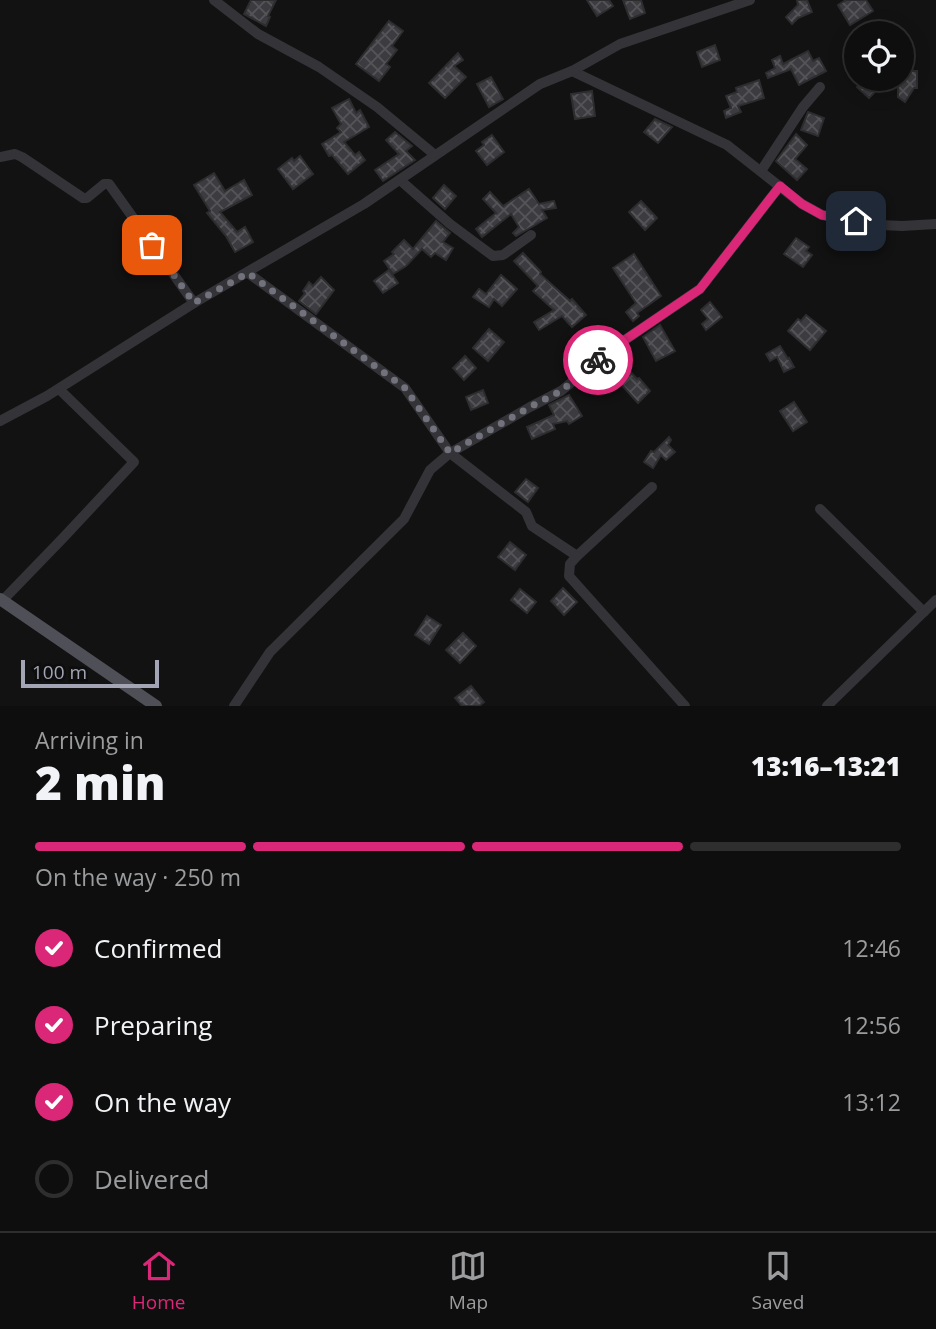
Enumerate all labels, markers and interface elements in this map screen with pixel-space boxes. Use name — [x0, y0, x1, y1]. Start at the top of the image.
map controls — [844, 21, 914, 91]
button: locate — [844, 21, 914, 91]
pin — [826, 191, 886, 251]
icon: home — [837, 202, 875, 240]
pin — [122, 215, 182, 275]
icon: bag — [133, 226, 171, 264]
courier — [563, 325, 633, 395]
icon: bike — [579, 341, 617, 379]
scale bar — [21, 657, 159, 689]
text: 100 m — [32, 659, 87, 685]
text: Arriving in — [35, 724, 144, 756]
text: 13:16–13:21 — [751, 748, 901, 784]
text: 2 min — [35, 751, 166, 813]
text: On the way · 250 m — [35, 861, 241, 893]
icon: check — [35, 929, 73, 967]
text: Confirmed — [94, 930, 222, 966]
text: 12:46 — [842, 932, 901, 964]
icon: check — [35, 1006, 73, 1044]
text: Preparing — [94, 1007, 212, 1043]
text: 12:56 — [842, 1009, 901, 1041]
icon: check — [35, 1083, 73, 1121]
text: On the way — [94, 1084, 231, 1120]
text: 13:12 — [842, 1086, 901, 1118]
text: Delivered — [94, 1161, 209, 1197]
tab: Home — [132, 1247, 185, 1315]
tab: Map — [449, 1247, 488, 1315]
tab: Saved — [752, 1247, 804, 1315]

